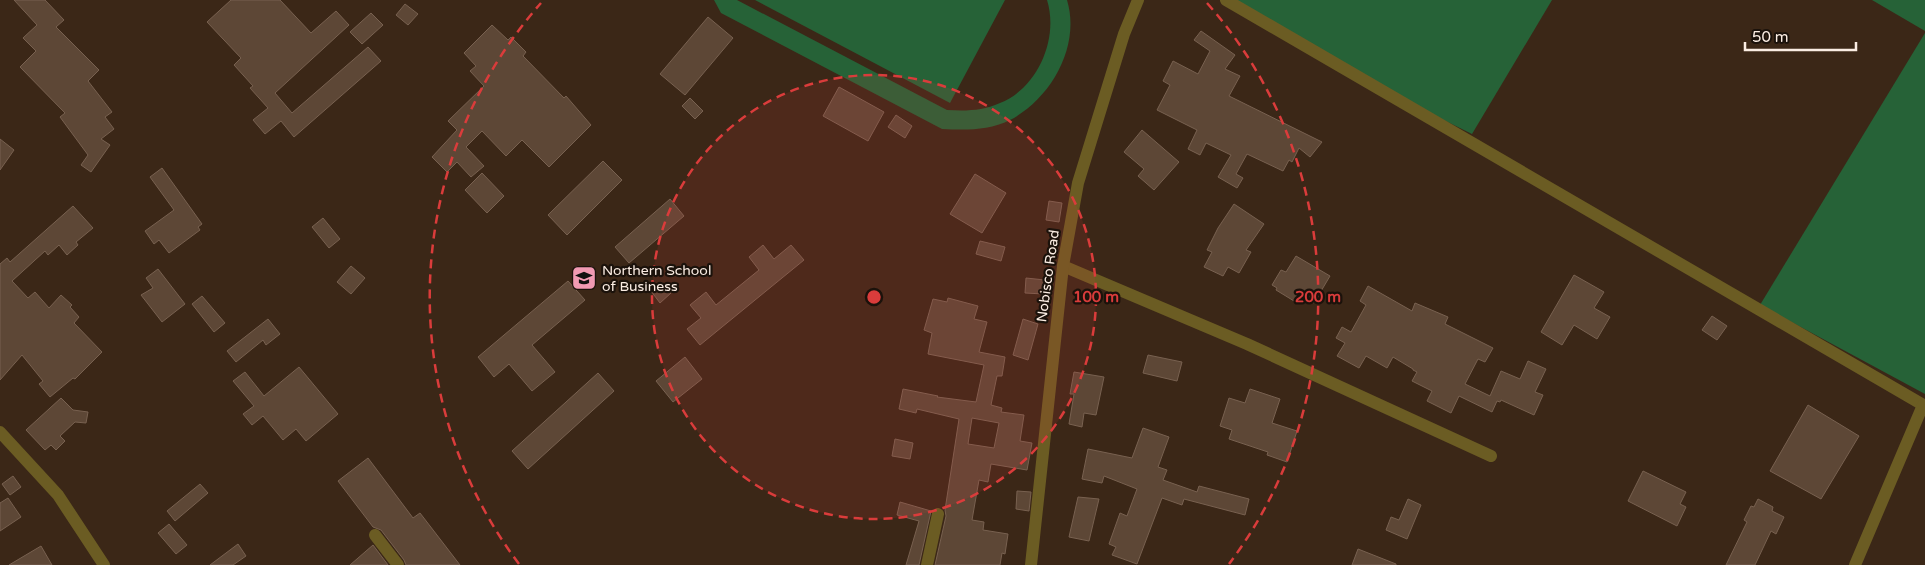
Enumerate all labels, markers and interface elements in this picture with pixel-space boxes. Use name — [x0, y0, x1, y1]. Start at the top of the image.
scale bar — [1745, 20, 1856, 52]
text: 50 m — [1752, 28, 1789, 46]
street label: Nobisco Road — [1033, 229, 1063, 323]
place label: Northern School of Business — [602, 262, 711, 295]
school or university icon: Northern School of Business — [571, 265, 597, 291]
centre of rings — [865, 288, 883, 306]
text: 100 m — [1073, 288, 1119, 306]
text: 200 m — [1295, 288, 1341, 306]

